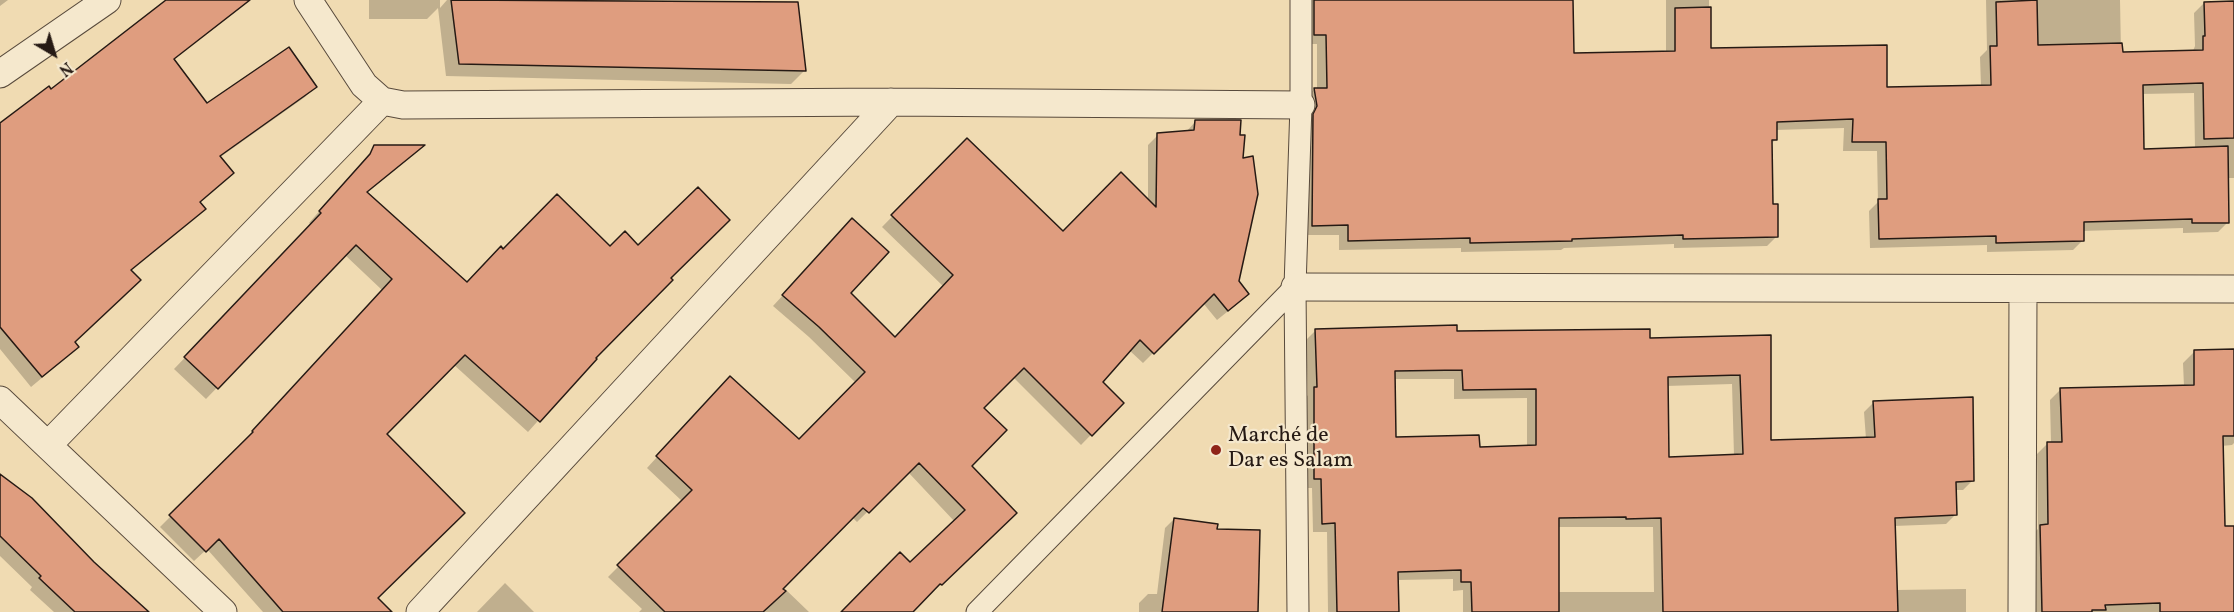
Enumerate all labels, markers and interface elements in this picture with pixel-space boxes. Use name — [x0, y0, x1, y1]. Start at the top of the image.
north arrow — [24, 24, 84, 84]
text: N — [54, 56, 76, 80]
place label: Marché de Dar es Salam — [1228, 424, 1353, 476]
marker: Marché de Dar es Salam — [1209, 443, 1223, 457]

